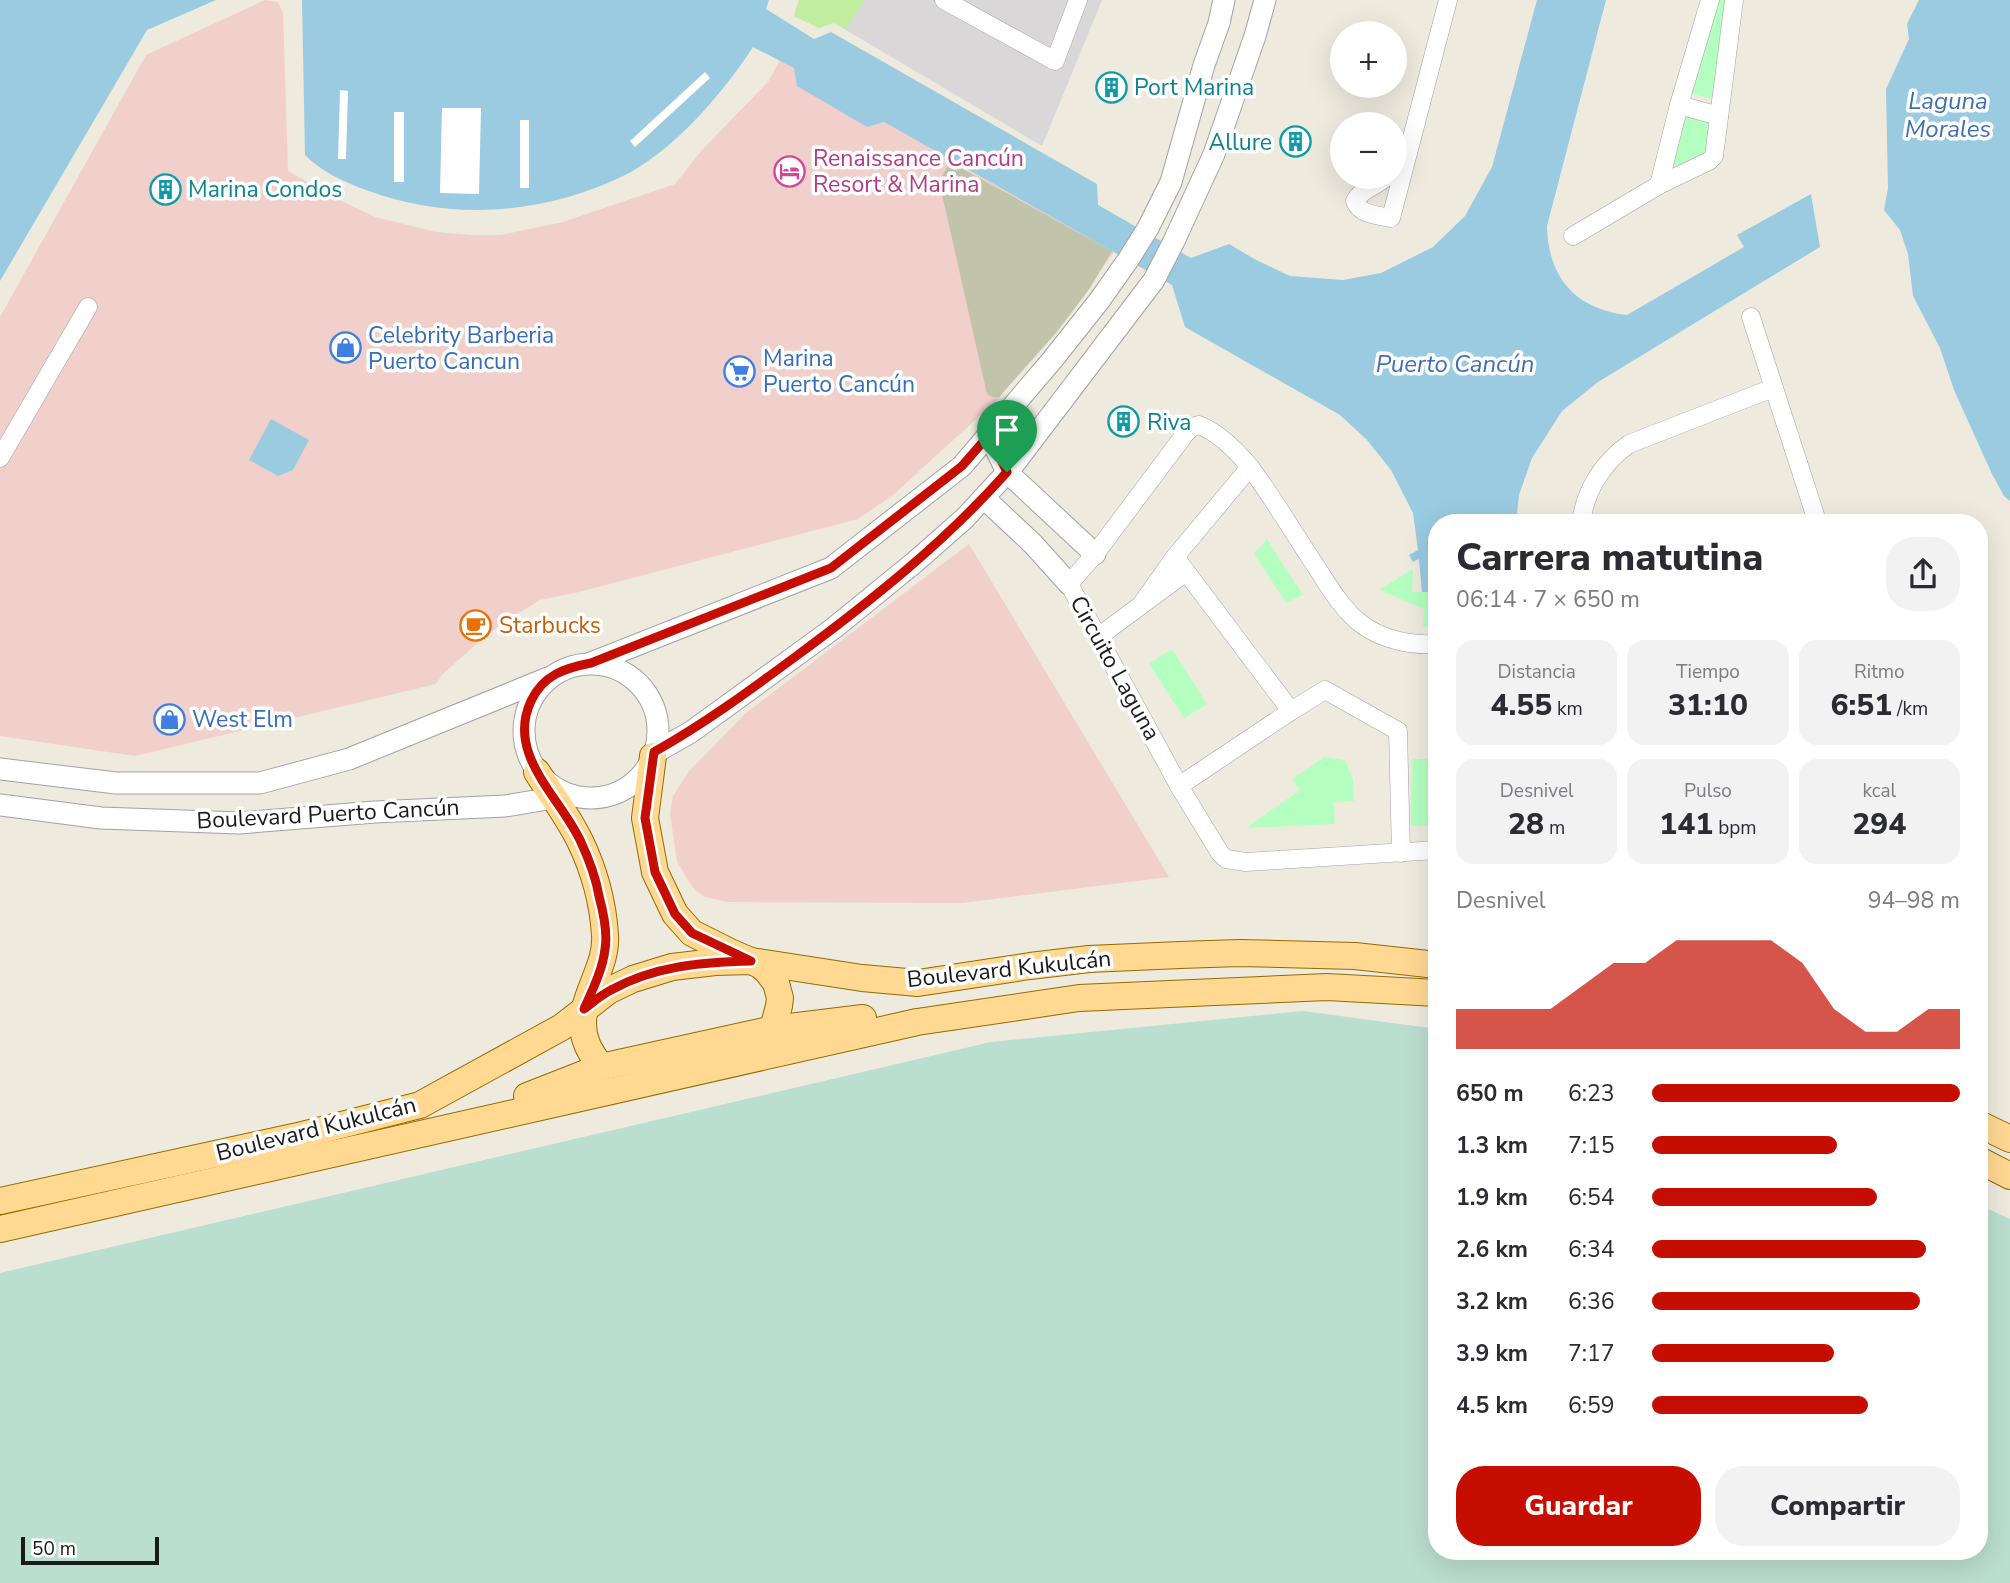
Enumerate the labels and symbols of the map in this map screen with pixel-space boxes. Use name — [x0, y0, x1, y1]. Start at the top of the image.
building icon: Port Marina — [1094, 70, 1128, 104]
place label: Port Marina — [1134, 72, 1254, 103]
water label: Laguna Morales — [1905, 85, 1991, 145]
building icon: Allure — [1278, 125, 1312, 159]
place label: Allure — [1208, 127, 1272, 158]
place label: Renaissance Cancún Resort & Marina — [813, 143, 1024, 200]
hotel icon: Renaissance Cancún Resort & Marina — [773, 154, 807, 188]
building icon: Marina Condos — [148, 172, 182, 206]
place label: Marina Condos — [188, 174, 342, 205]
place label: Celebrity Barberia Puerto Cancun — [368, 320, 554, 377]
shop icon: Celebrity Barberia Puerto Cancun — [328, 331, 362, 365]
place label: Marina Puerto Cancún — [763, 343, 915, 400]
water label: Puerto Cancún — [1376, 348, 1534, 380]
supermarket icon: Marina Puerto Cancún — [723, 354, 757, 388]
pin — [977, 400, 1037, 472]
building icon: Riva — [1107, 405, 1141, 439]
place label: Riva — [1147, 407, 1192, 438]
street label: Circuito Laguna — [1062, 590, 1168, 746]
cafe icon: Starbucks — [459, 608, 493, 642]
place label: Starbucks — [499, 610, 601, 641]
shop icon: West Elm — [152, 702, 186, 736]
place label: West Elm — [192, 704, 293, 735]
street label: Boulevard Puerto Cancún — [196, 792, 460, 836]
street label: Boulevard Kukulcán — [905, 943, 1113, 995]
street label: Boulevard Kukulcán — [213, 1089, 419, 1169]
scale bar — [21, 1534, 159, 1566]

